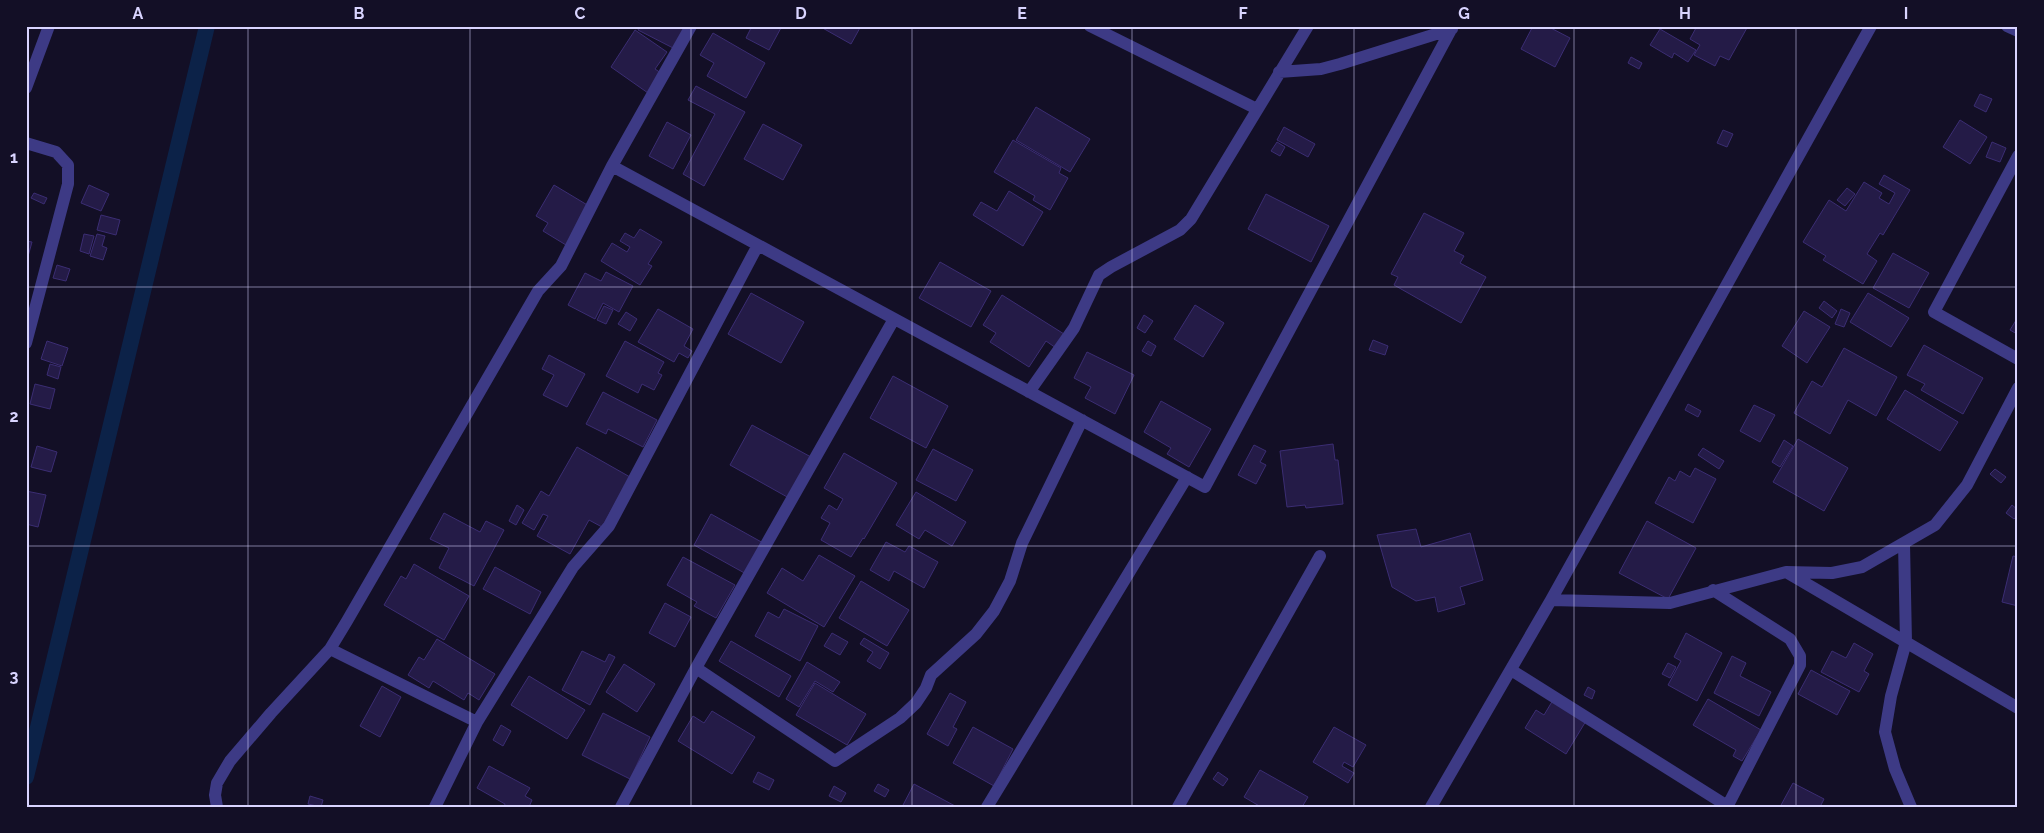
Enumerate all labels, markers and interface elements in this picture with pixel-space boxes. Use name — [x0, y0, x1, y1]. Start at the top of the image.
text: A — [133, 4, 144, 23]
text: B — [354, 4, 365, 23]
text: C — [575, 4, 586, 23]
text: D — [795, 4, 807, 23]
text: E — [1017, 4, 1027, 23]
text: F — [1238, 4, 1248, 23]
text: G — [1458, 4, 1470, 23]
text: H — [1679, 4, 1691, 23]
text: I — [1904, 4, 1908, 23]
text: 1 — [10, 148, 18, 167]
text: 2 — [9, 407, 19, 426]
text: 3 — [10, 667, 19, 686]

